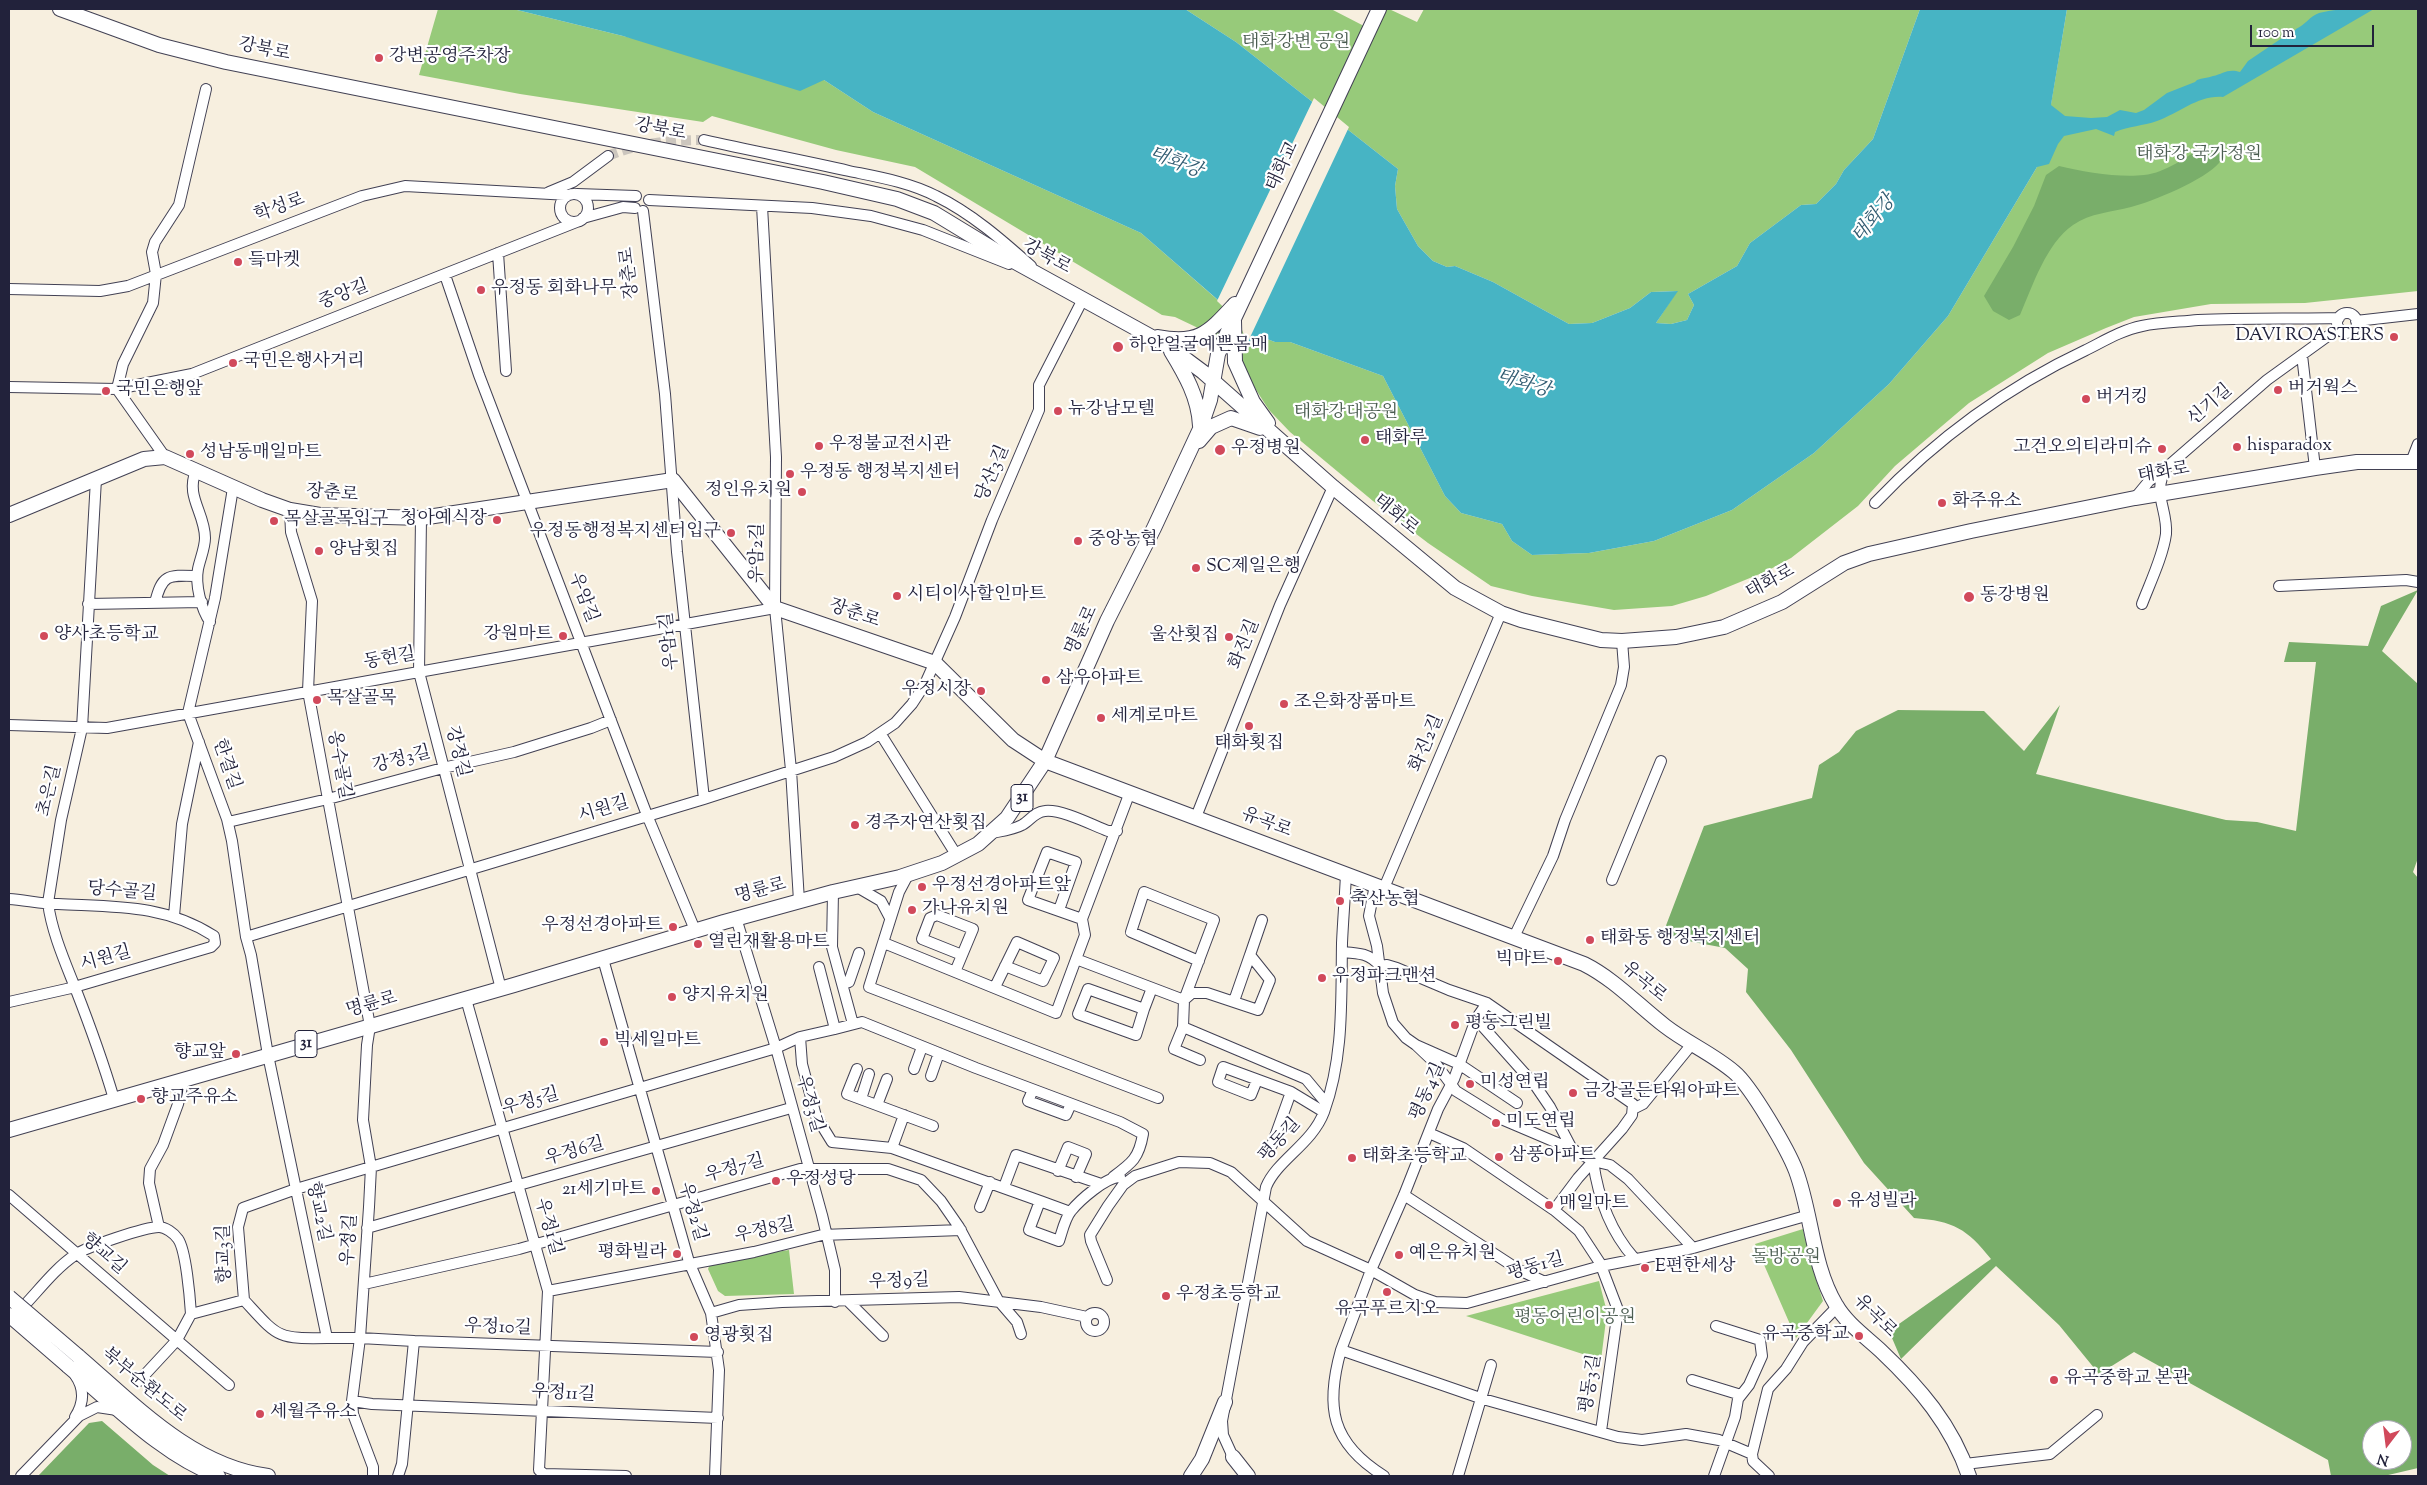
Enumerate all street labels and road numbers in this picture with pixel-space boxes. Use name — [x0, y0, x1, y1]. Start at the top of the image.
street label: 강북로 — [236, 35, 292, 67]
street label: 강북로 — [632, 115, 688, 147]
street label: 태화교 — [1263, 139, 1305, 195]
street label: 학성로 — [252, 190, 308, 228]
street label: 강북로 — [1018, 236, 1074, 280]
street label: 장춘로 — [618, 246, 644, 300]
street label: 중앙길 — [316, 277, 372, 315]
street label: 신기길 — [2184, 381, 2238, 431]
street label: 당산3길 — [972, 442, 1016, 506]
street label: 태화로 — [2136, 459, 2192, 489]
street label: 장춘로 — [305, 482, 359, 508]
street label: 태화로 — [1368, 491, 1422, 541]
street label: 우암2길 — [748, 523, 770, 583]
street label: 태화로 — [1743, 561, 1799, 605]
street label: 우암길 — [563, 570, 601, 626]
street label: 장춘로 — [826, 596, 882, 634]
street label: 명륜로 — [1062, 603, 1104, 659]
street label: 우암1길 — [657, 611, 685, 671]
street label: 화진길 — [1226, 617, 1266, 673]
street label: 동헌길 — [362, 645, 418, 675]
street label: 화진2길 — [1406, 712, 1450, 776]
street label: 강정길 — [439, 724, 473, 780]
street label: 옹수골길 — [321, 729, 355, 801]
street label: 한결길 — [206, 737, 244, 793]
street label: 강정3길 — [370, 743, 434, 779]
street label: 초은길 — [35, 763, 67, 819]
road number: 31 — [1011, 784, 1033, 811]
street label: 시원길 — [576, 793, 632, 829]
street label: 유곡로 — [1238, 805, 1294, 843]
street label: 명륜로 — [733, 875, 789, 909]
street label: 당수골길 — [86, 879, 158, 907]
street label: 시원길 — [78, 942, 134, 978]
street label: 유곡로 — [1616, 958, 1670, 1008]
street label: 명륜로 — [344, 988, 400, 1024]
road number: 31 — [295, 1030, 317, 1058]
street label: 평동4길 — [1407, 1060, 1451, 1124]
street label: 우정3길 — [789, 1072, 827, 1136]
street label: 우정5길 — [500, 1085, 562, 1121]
street label: 평동길 — [1256, 1114, 1306, 1168]
street label: 우정6길 — [543, 1134, 607, 1172]
street label: 우정7길 — [703, 1151, 767, 1189]
street label: 향교2길 — [300, 1180, 334, 1244]
street label: 우정2길 — [672, 1180, 710, 1244]
street label: 우정1길 — [529, 1196, 565, 1258]
street label: 우정길 — [338, 1213, 364, 1267]
street label: 우정8길 — [733, 1215, 797, 1249]
street label: 향교3길 — [215, 1224, 237, 1284]
street label: 향교길 — [76, 1230, 130, 1280]
street label: 평동1길 — [1505, 1250, 1567, 1286]
street label: 우정9길 — [868, 1271, 930, 1295]
street label: 유곡로 — [1848, 1291, 1900, 1343]
street label: 우정10길 — [464, 1317, 532, 1341]
street label: 북부순환도로 — [96, 1344, 190, 1428]
street label: 평동3길 — [1577, 1353, 1607, 1415]
street label: 우정11길 — [530, 1383, 596, 1407]

